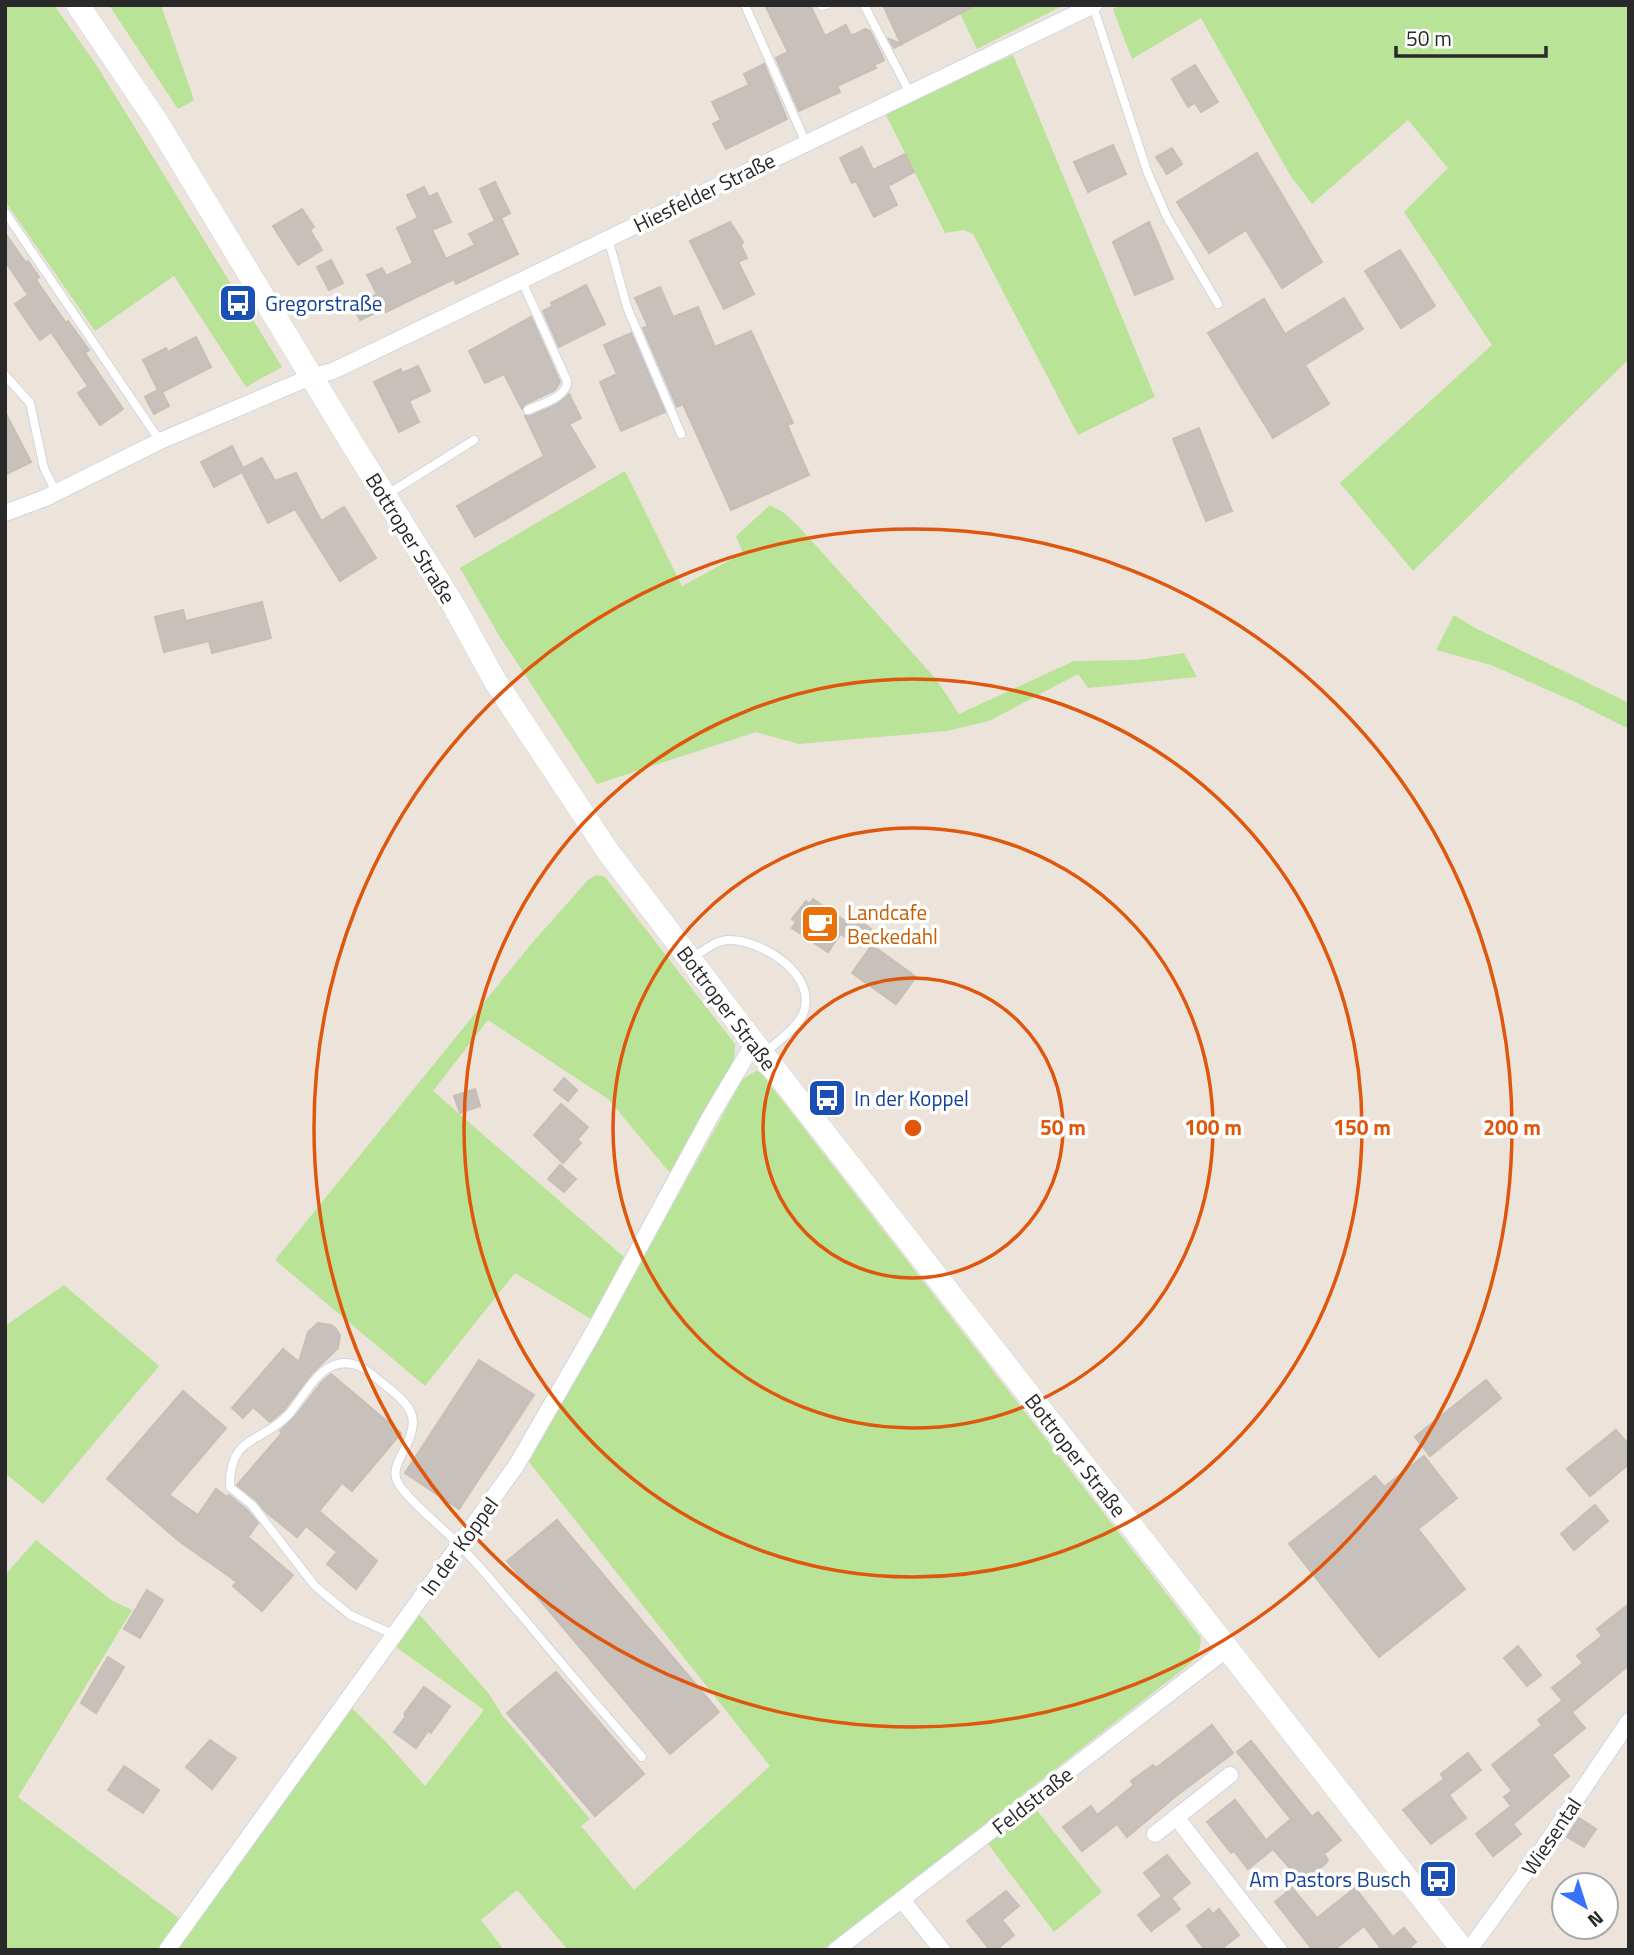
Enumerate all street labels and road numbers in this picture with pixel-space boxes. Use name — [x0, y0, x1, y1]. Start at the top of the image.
street label: Hiesfelder Straße — [628, 144, 780, 240]
street label: Bottroper Straße — [358, 466, 464, 610]
street label: Bottroper Straße — [669, 939, 785, 1077]
street label: Bottroper Straße — [1017, 1386, 1135, 1524]
street label: In der Koppel — [412, 1490, 506, 1602]
street label: Feldstraße — [985, 1758, 1079, 1842]
street label: Wiesental — [1513, 1791, 1589, 1881]

